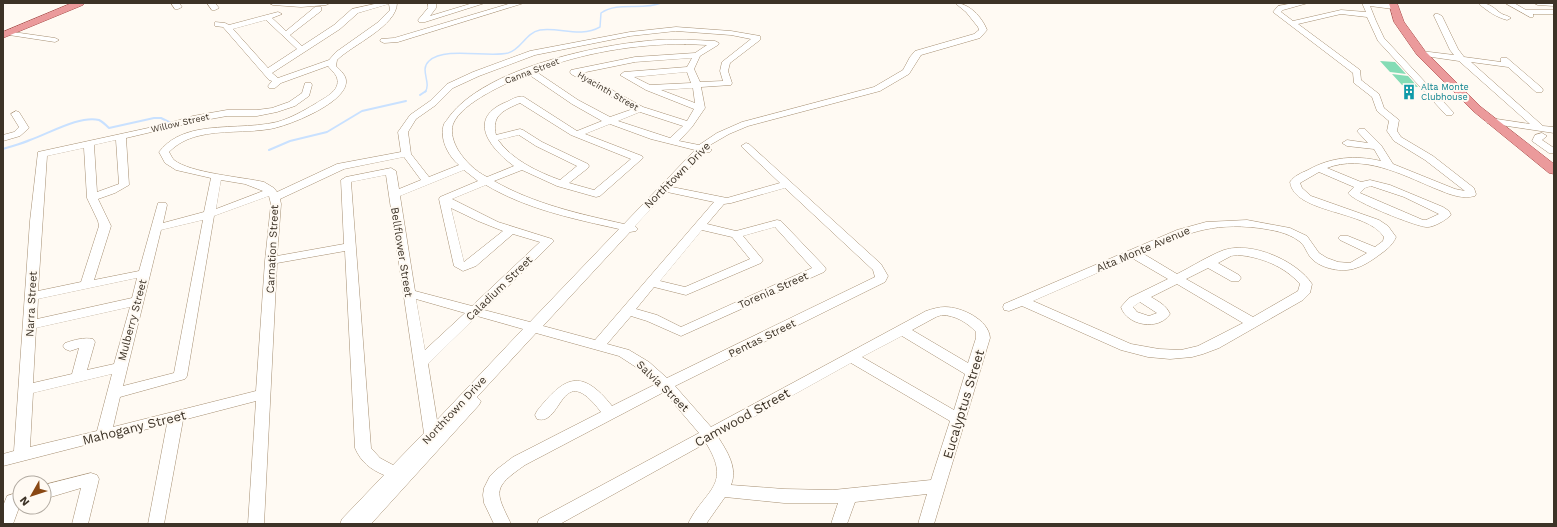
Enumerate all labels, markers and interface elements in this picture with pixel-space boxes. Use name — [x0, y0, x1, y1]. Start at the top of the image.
street label: Canna Street — [503, 56, 561, 86]
street label: Hyacinth Street — [576, 70, 640, 113]
place label: Alta Monte Clubhouse — [1421, 82, 1469, 102]
building icon: Alta Monte Clubhouse — [1400, 83, 1418, 101]
street label: Willow Street — [150, 111, 210, 135]
street label: Northtown Drive — [642, 140, 713, 211]
street label: Carnation Street — [264, 204, 281, 294]
street label: Bellflower Street — [388, 206, 415, 298]
street label: Alta Monte Avenue — [1094, 224, 1192, 275]
street label: Caladium Street — [463, 253, 536, 323]
street label: Torenia Street — [736, 269, 811, 312]
street label: Narra Street — [23, 270, 40, 337]
street label: Mulberry Street — [115, 278, 150, 362]
street label: Pentas Street — [726, 316, 798, 360]
street label: Eucalyptus Street — [940, 347, 987, 460]
street label: Salvia Street — [634, 358, 692, 415]
street label: Northtown Drive — [420, 374, 489, 447]
street label: Camwood Street — [692, 385, 793, 450]
street label: Mahogany Street — [81, 407, 188, 448]
north arrow — [12, 475, 52, 515]
text: N — [17, 494, 32, 508]

